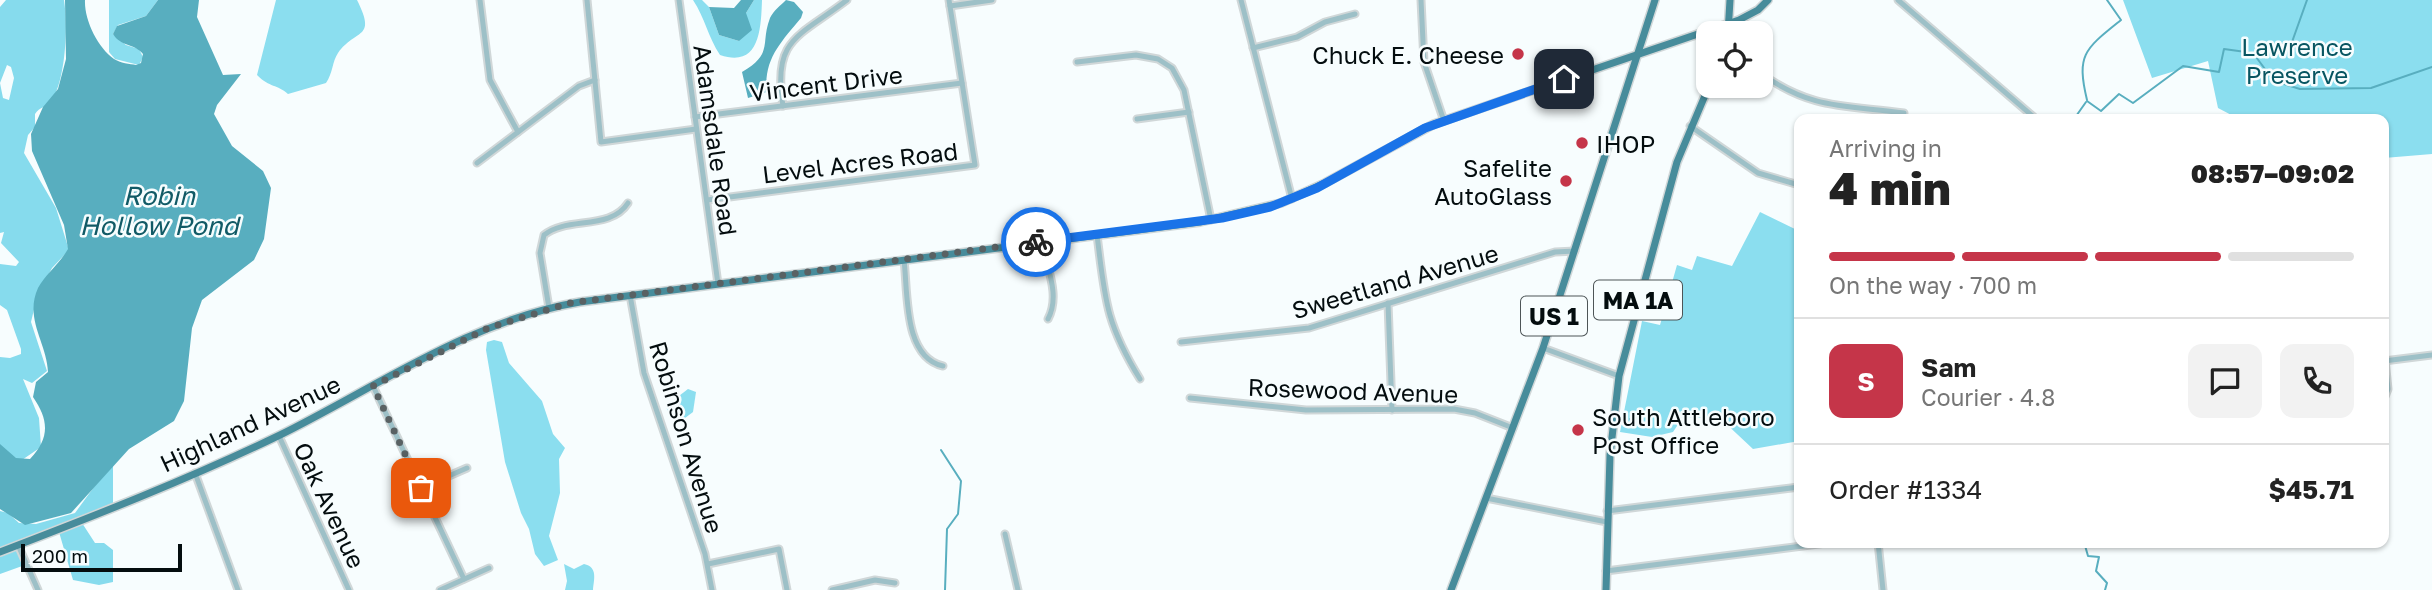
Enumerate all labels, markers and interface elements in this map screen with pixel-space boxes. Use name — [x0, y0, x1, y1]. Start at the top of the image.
map controls — [1696, 21, 1773, 98]
button: locate — [1696, 21, 1773, 98]
park label: Lawrence Preserve — [2241, 32, 2353, 89]
place label: Chuck E. Cheese — [1312, 40, 1504, 69]
street label: Adamsdale Road — [688, 43, 744, 237]
marker: Chuck E. Cheese — [1510, 46, 1526, 62]
pin — [1534, 49, 1594, 109]
street label: Vincent Drive — [748, 59, 904, 107]
icon: home — [1545, 60, 1583, 98]
place label: IHOP — [1596, 129, 1655, 158]
text: Arriving in — [1829, 134, 1942, 162]
marker: IHOP — [1574, 135, 1590, 151]
street label: Level Acres Road — [761, 136, 959, 188]
place label: Safelite AutoGlass — [1434, 153, 1552, 210]
text: 08:57–09:02 — [2191, 158, 2354, 189]
text: 4 min — [1829, 160, 1951, 215]
marker: Safelite AutoGlass — [1558, 173, 1574, 189]
water label: Robin Hollow Pond — [80, 180, 242, 241]
courier — [1001, 207, 1071, 277]
icon: bike — [1017, 223, 1055, 261]
street label: Sweetland Avenue — [1289, 238, 1501, 324]
text: On the way · 700 m — [1829, 271, 2037, 299]
road number: MA 1A — [1594, 280, 1682, 320]
road number: US 1 — [1521, 296, 1587, 336]
street label: Robinson Avenue — [644, 338, 730, 536]
button: chat — [2188, 344, 2262, 418]
button: phone — [2280, 344, 2354, 418]
text: Sam — [1921, 352, 1976, 383]
text: S — [1857, 366, 1875, 397]
street label: Highland Avenue — [155, 369, 345, 477]
street label: Rosewood Avenue — [1247, 372, 1459, 408]
text: Courier · 4.8 — [1921, 383, 2055, 411]
place label: South Attleboro Post Office — [1592, 402, 1775, 459]
marker: South Attleboro Post Office — [1570, 422, 1586, 438]
street label: Oak Avenue — [288, 437, 372, 573]
pin — [391, 458, 451, 518]
icon: bag — [402, 469, 440, 507]
text: Order #1334 — [1829, 474, 1982, 505]
text: $45.71 — [2269, 474, 2354, 505]
scale bar — [21, 541, 182, 573]
text: 200 m — [32, 544, 88, 567]

